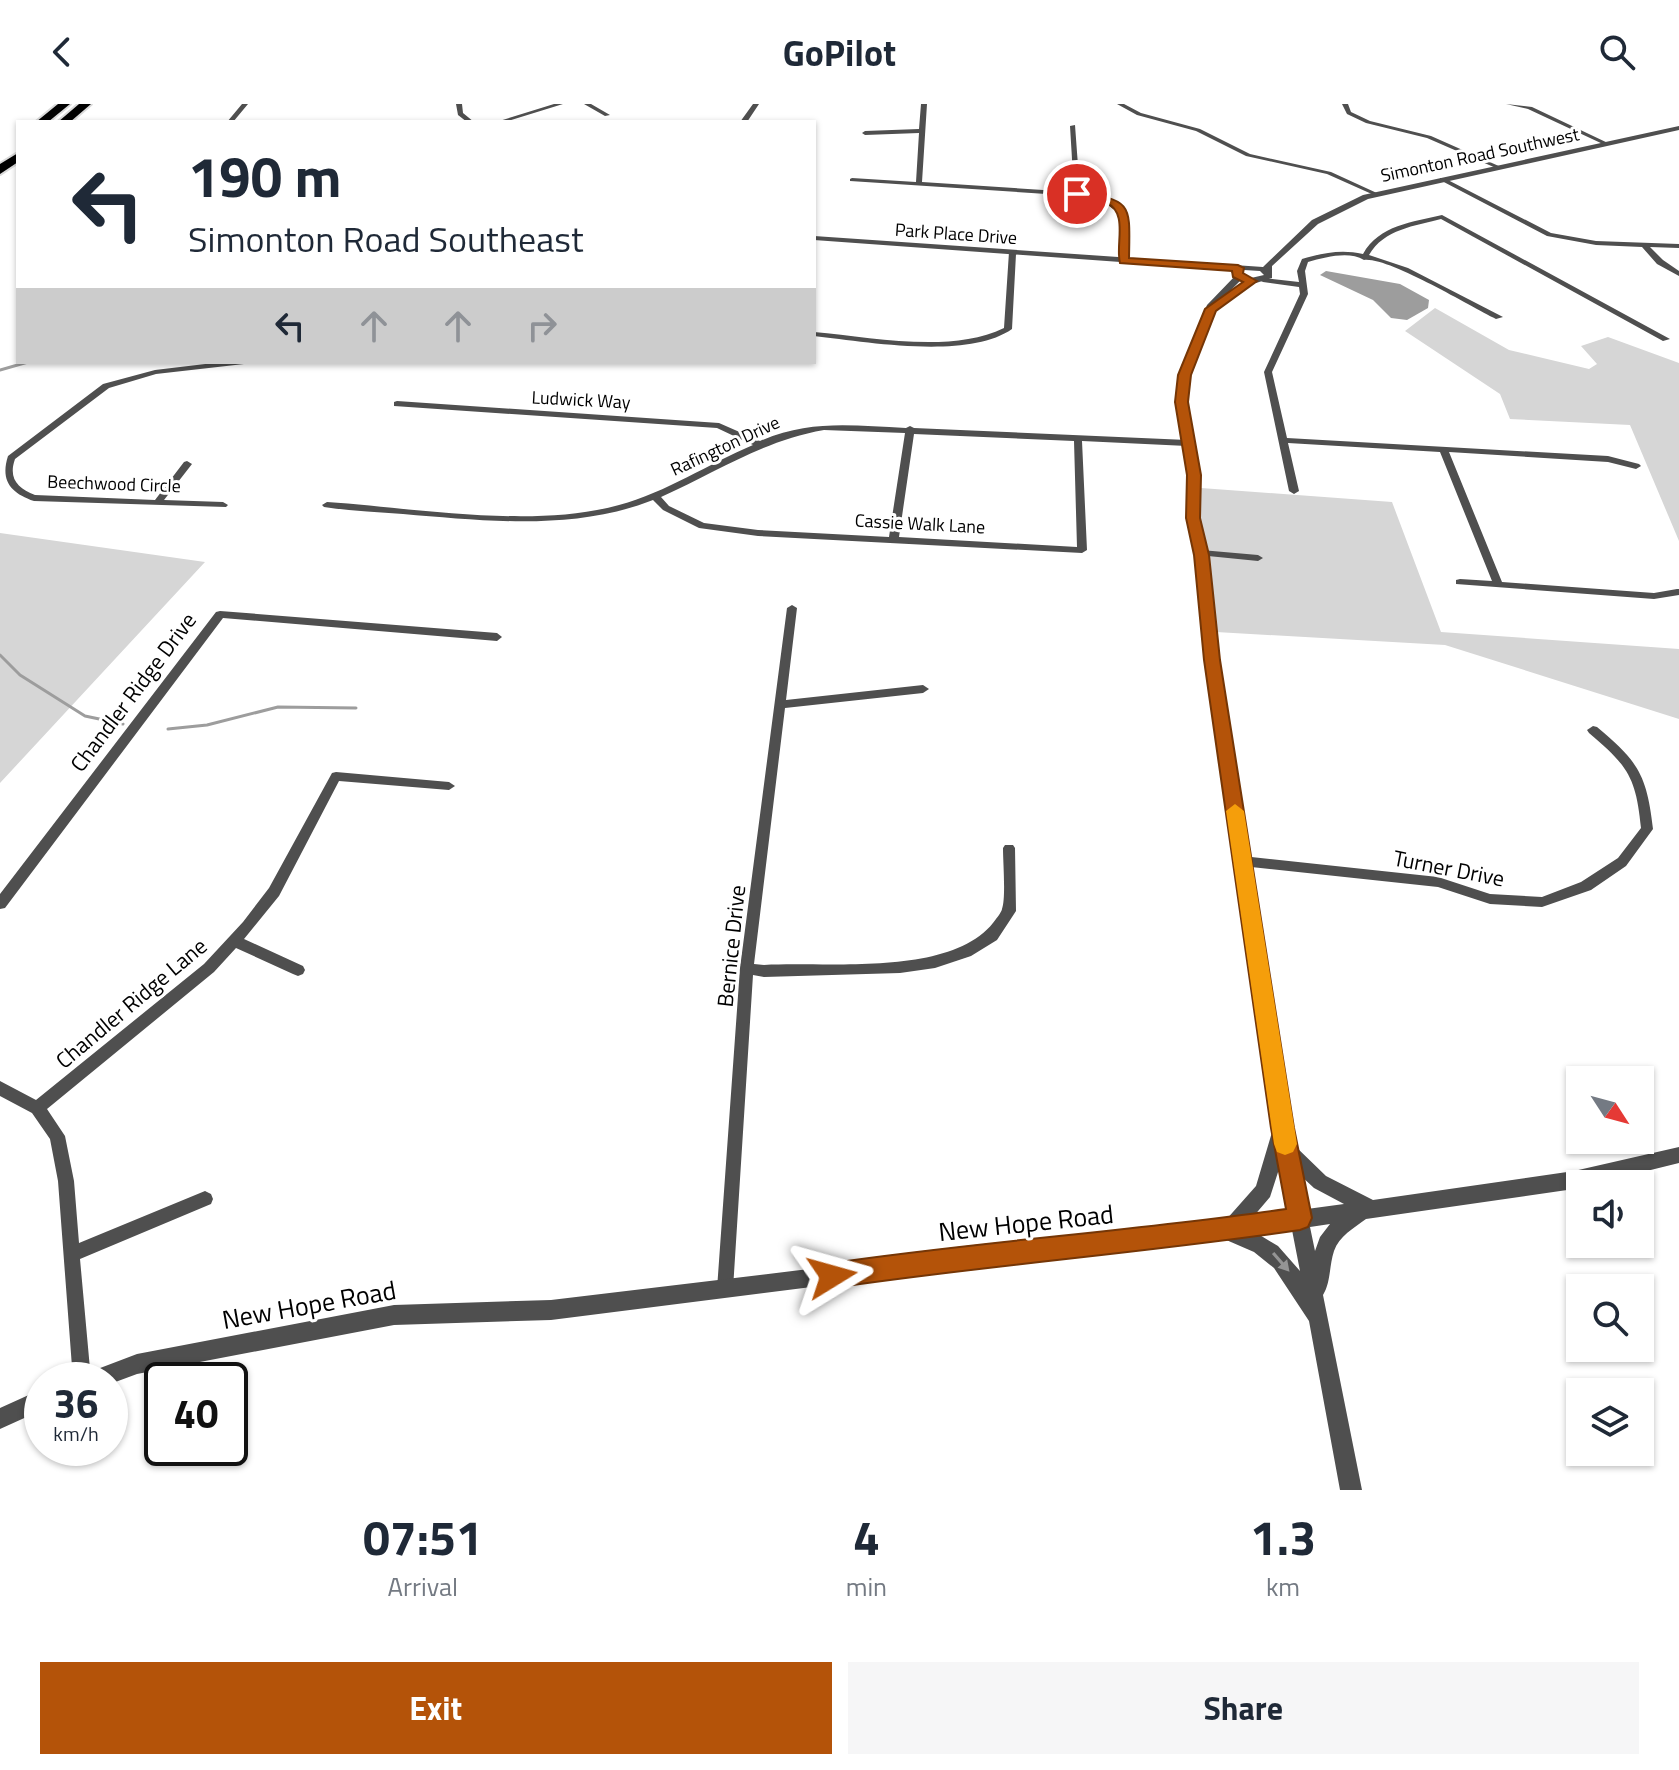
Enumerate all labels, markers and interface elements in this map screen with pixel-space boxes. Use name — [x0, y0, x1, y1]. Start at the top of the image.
text: GoPilot — [783, 25, 896, 80]
icon: back — [40, 30, 84, 74]
icon: search — [1595, 30, 1639, 74]
street label: Simonton Road Southwest — [1378, 120, 1582, 189]
text: 190 m — [188, 134, 341, 219]
icon: left — [56, 152, 160, 256]
pin — [1043, 160, 1111, 228]
icon: arrive — [1055, 172, 1099, 216]
text: Simonton Road Southeast — [188, 211, 584, 266]
street label: Park Place Drive — [894, 216, 1018, 251]
icon: left — [268, 304, 312, 348]
icon: ahead — [352, 304, 396, 348]
icon: ahead — [436, 304, 480, 348]
icon: right — [520, 304, 564, 348]
street label: Ludwick Way — [531, 383, 631, 416]
street label: Rafington Drive — [666, 408, 784, 483]
street label: Beechwood Circle — [47, 468, 181, 499]
street label: Cassie Walk Lane — [854, 507, 986, 540]
street label: Chandler Ridge Drive — [62, 605, 204, 779]
street label: Turner Drive — [1391, 841, 1507, 895]
street label: Bernice Drive — [708, 883, 754, 1009]
street label: Chandler Ridge Lane — [48, 929, 214, 1077]
north arrow — [1566, 1066, 1654, 1154]
map controls — [1566, 1066, 1654, 1466]
button: sound — [1566, 1170, 1654, 1258]
street label: New Hope Road — [936, 1194, 1115, 1251]
position arrow — [790, 1234, 874, 1318]
one-way arrow — [1272, 1252, 1289, 1272]
street label: New Hope Road — [219, 1270, 399, 1339]
button: search — [1566, 1274, 1654, 1362]
speed limit sign: 40 — [144, 1362, 248, 1466]
text: 36 — [54, 1373, 98, 1434]
button: layers — [1566, 1378, 1654, 1466]
text: km/h — [53, 1418, 99, 1449]
text: 07:51 — [363, 1501, 483, 1574]
text: 4 — [853, 1501, 880, 1574]
text: 1.3 — [1250, 1501, 1316, 1574]
text: Arrival — [388, 1567, 458, 1606]
text: min — [846, 1567, 887, 1606]
text: km — [1266, 1567, 1300, 1606]
button: Exit — [40, 1662, 832, 1754]
button: Share — [848, 1662, 1639, 1754]

